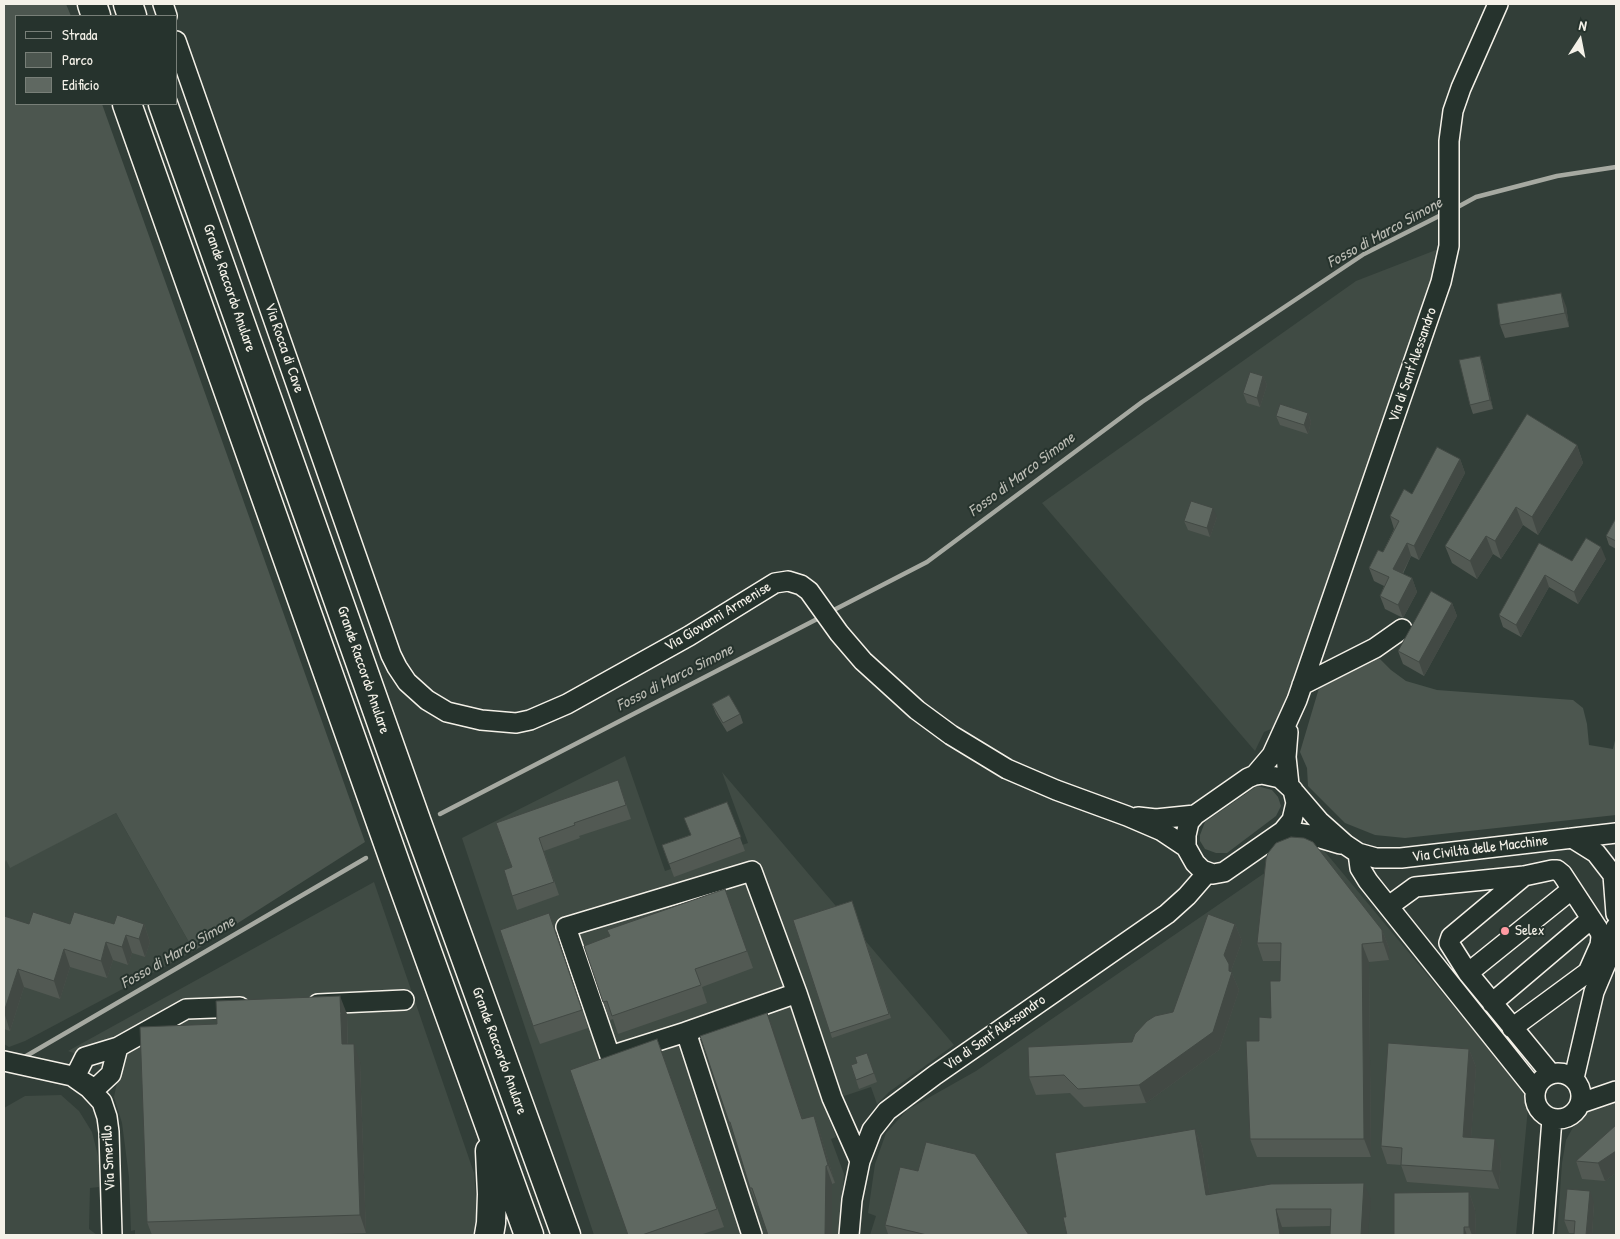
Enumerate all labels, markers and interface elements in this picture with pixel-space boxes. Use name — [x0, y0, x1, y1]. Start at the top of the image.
legend — [15, 15, 178, 105]
north arrow — [1555, 15, 1605, 65]
text: N — [1577, 15, 1588, 35]
text: Strada — [62, 24, 97, 45]
text: Parco — [62, 49, 93, 70]
text: Edificio — [62, 74, 99, 95]
water label: Fosso di Marco Simone — [1324, 193, 1446, 273]
street label: Grande Raccordo Anulare — [199, 222, 259, 354]
street label: Via Rocca di Cave — [260, 301, 308, 395]
street label: Via di Sant'Alessandro — [1385, 305, 1441, 425]
water label: Fosso di Marco Simone — [965, 429, 1079, 521]
street label: Via Giovanni Armenise — [661, 578, 775, 656]
street label: Grande Raccordo Anulare — [333, 604, 393, 736]
water label: Fosso di Marco Simone — [613, 640, 737, 716]
street label: Via Civiltà delle Macchine — [1411, 832, 1549, 866]
water label: Fosso di Marco Simone — [118, 913, 238, 993]
place label: Selex — [1515, 922, 1545, 940]
marker: Selex — [1499, 925, 1511, 937]
street label: Grande Raccordo Anulare — [468, 985, 530, 1117]
street label: Via di Sant'Alessandro — [941, 991, 1049, 1075]
street label: Via Smerillo — [98, 1125, 120, 1191]

